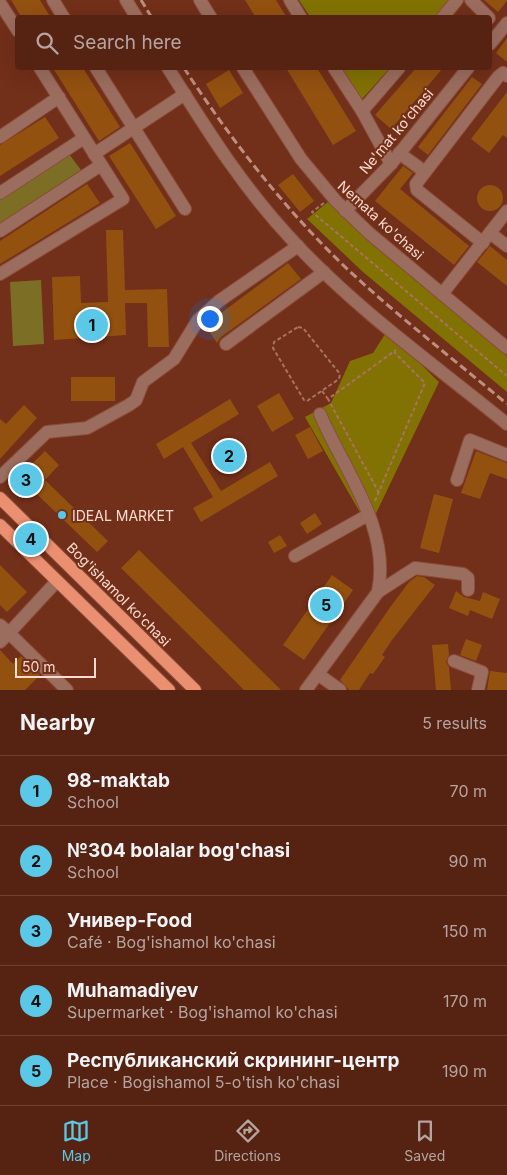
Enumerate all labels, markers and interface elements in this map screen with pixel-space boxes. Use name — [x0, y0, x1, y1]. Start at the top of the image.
search box — [15, 15, 492, 70]
icon: search — [33, 29, 61, 57]
text: Search here — [73, 31, 182, 54]
street label: Ne'mat ko'chasi — [355, 85, 437, 177]
street label: Nemata ko'chasi — [335, 177, 427, 263]
pin: 1 — [76, 306, 108, 344]
your location — [197, 306, 223, 332]
pin: 2 — [213, 437, 245, 475]
pin: 3 — [10, 461, 42, 499]
place label: IDEAL MARKET — [72, 507, 174, 524]
marker: IDEAL MARKET — [56, 509, 68, 521]
pin: 4 — [15, 520, 47, 558]
street label: Bog'ishamol ko'chasi — [64, 539, 174, 649]
pin: 5 — [310, 586, 342, 624]
scale bar — [15, 655, 96, 678]
text: 50 m — [22, 658, 56, 675]
text: Nearby — [20, 710, 95, 735]
text: 5 results — [422, 713, 487, 733]
text: 98-maktab — [67, 769, 170, 792]
text: 1 — [33, 781, 39, 801]
text: 70 m — [450, 781, 487, 801]
text: School — [67, 792, 119, 812]
text: №304 bolalar bog'chasi — [67, 839, 290, 862]
text: 2 — [31, 851, 41, 871]
text: 90 m — [448, 851, 487, 871]
text: School — [67, 862, 119, 882]
text: Универ-Food — [67, 909, 192, 932]
text: 3 — [31, 921, 41, 941]
text: 150 m — [442, 921, 487, 941]
text: Café · Bog'ishamol ko'chasi — [67, 932, 276, 952]
text: Muhamadiyev — [67, 979, 198, 1002]
text: 4 — [31, 991, 41, 1011]
text: 170 m — [443, 991, 487, 1011]
text: Supermarket · Bog'ishamol ko'chasi — [67, 1002, 338, 1022]
text: Республиканский скрининг-центр — [67, 1049, 399, 1072]
text: 5 — [31, 1061, 41, 1081]
text: 190 m — [442, 1061, 487, 1081]
text: Place · Bogishamol 5-o'tish ko'chasi — [67, 1072, 340, 1092]
tab: Map — [62, 1117, 91, 1164]
tab: Directions — [214, 1117, 281, 1164]
tab: Saved — [404, 1117, 445, 1164]

